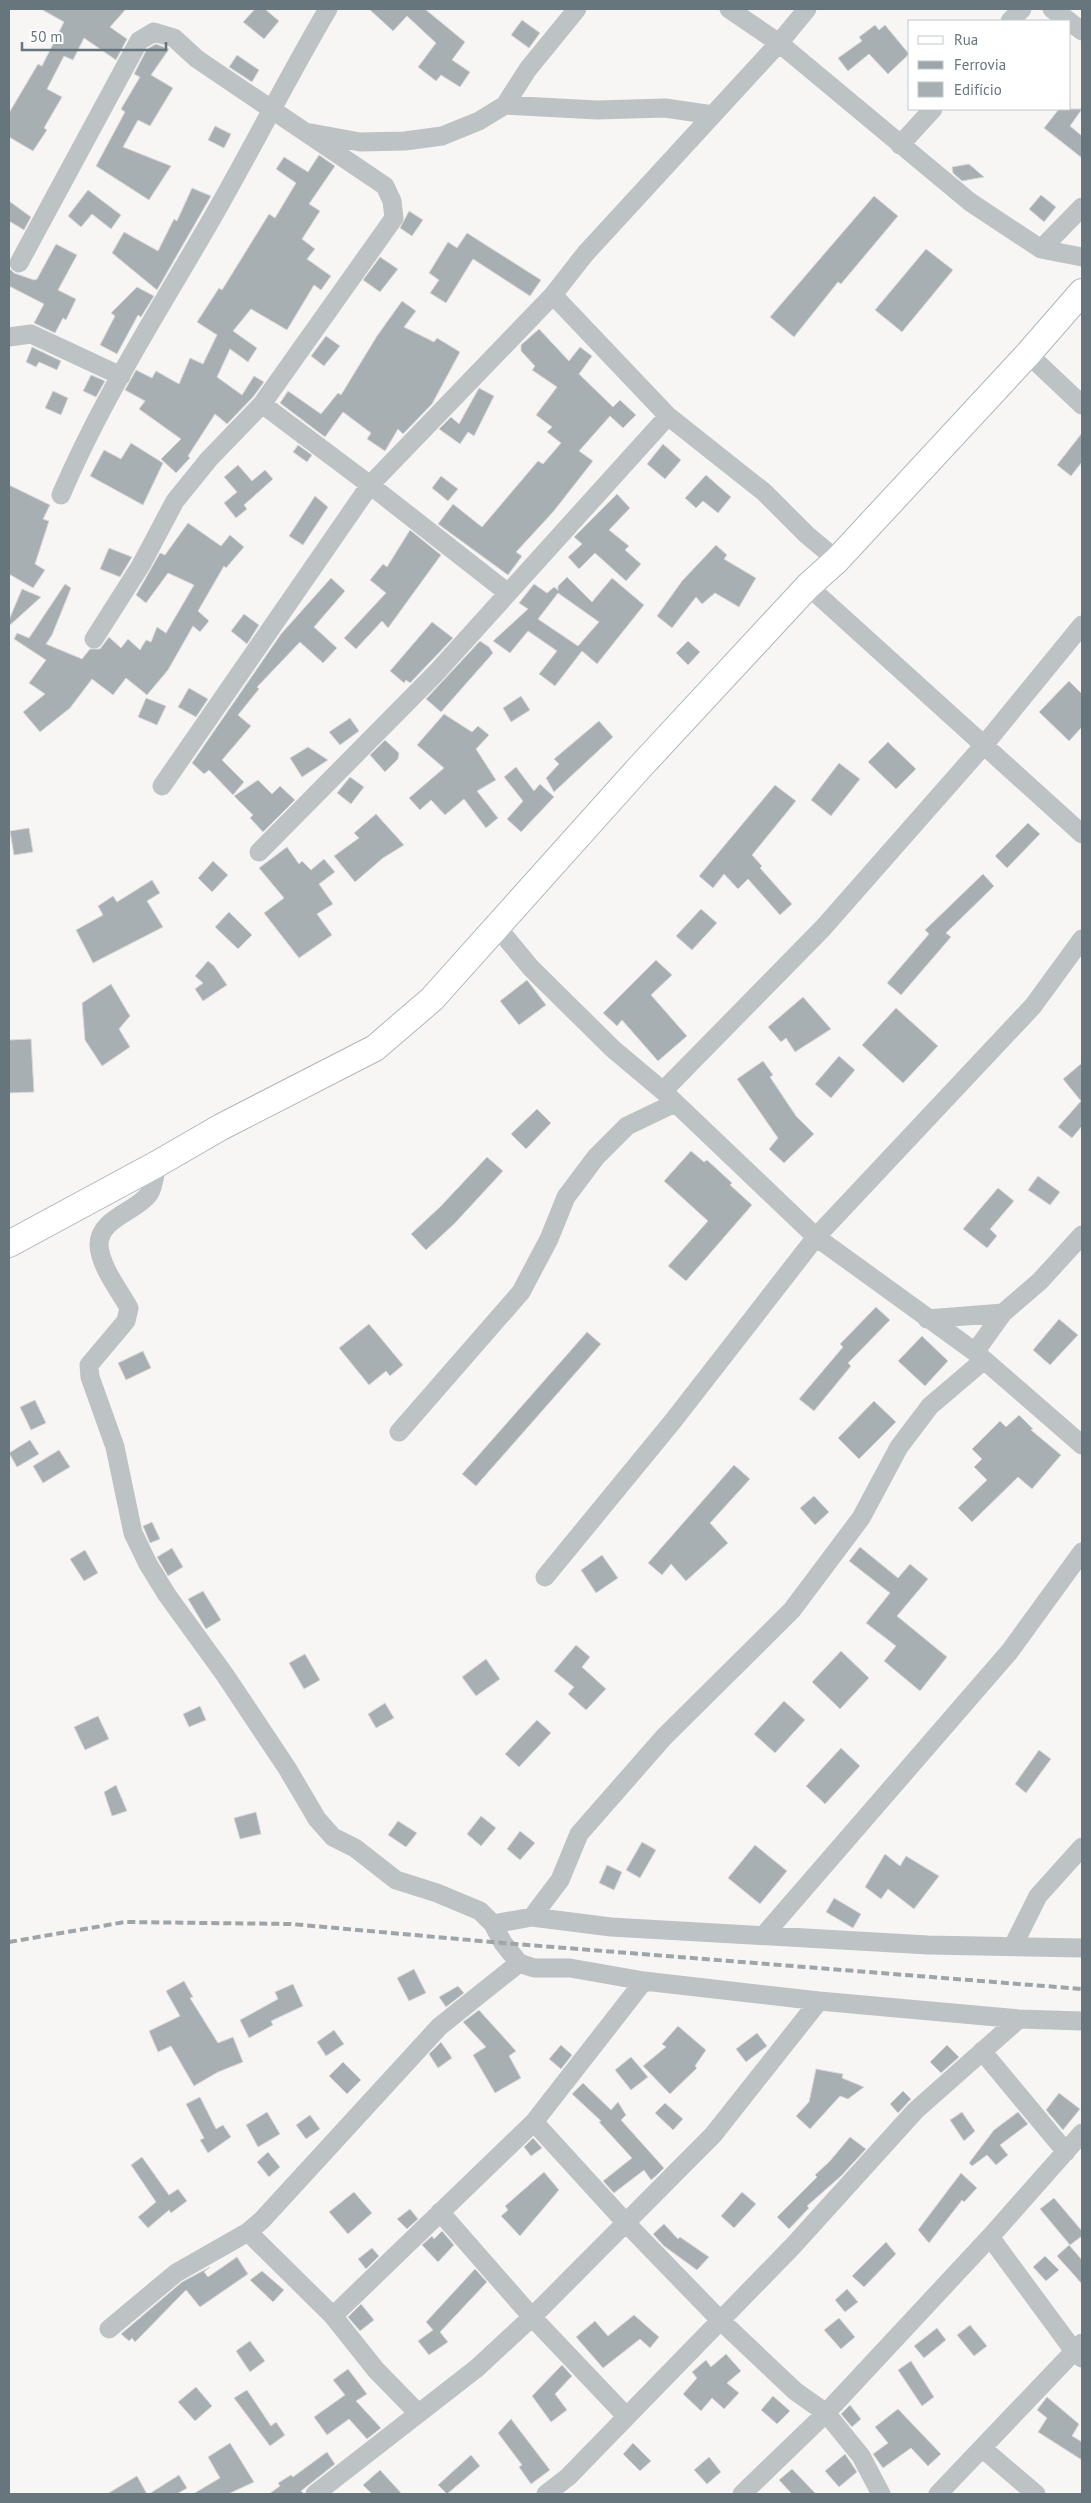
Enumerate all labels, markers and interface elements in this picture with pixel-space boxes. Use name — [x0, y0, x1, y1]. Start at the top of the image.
scale bar — [22, 20, 166, 52]
legend — [908, 20, 1071, 110]
text: 50 m — [30, 27, 63, 46]
text: Rua — [954, 30, 978, 49]
text: Ferrovia — [954, 55, 1006, 74]
text: Edifício — [954, 80, 1002, 99]

